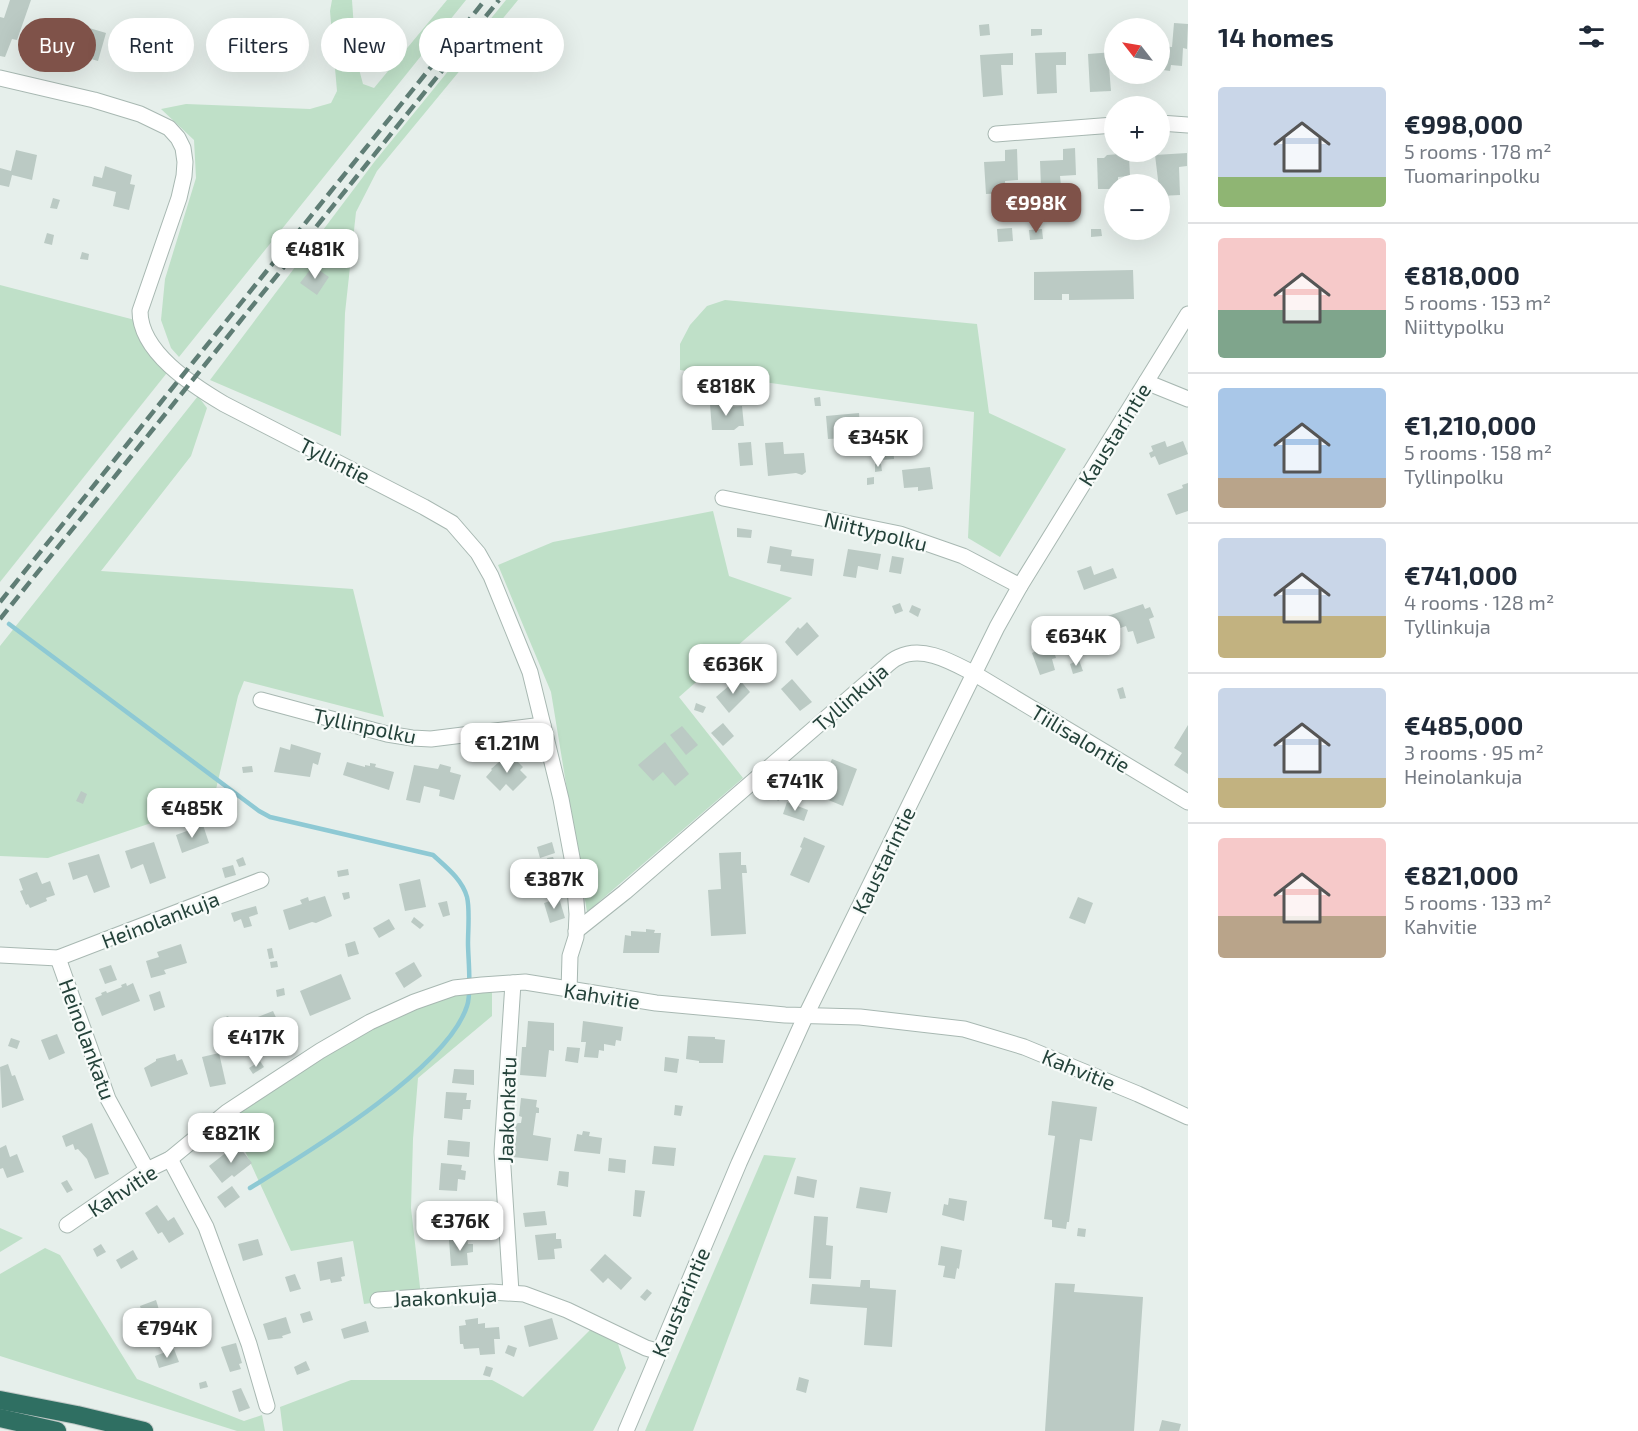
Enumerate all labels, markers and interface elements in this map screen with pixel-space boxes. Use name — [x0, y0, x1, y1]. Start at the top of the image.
chip: Buy — [18, 18, 96, 72]
chip: Rent — [108, 18, 194, 72]
chip: Filters — [206, 18, 309, 72]
chip: New — [321, 18, 407, 72]
chip: Apartment — [419, 18, 564, 72]
north arrow — [1104, 18, 1170, 84]
map controls — [1104, 18, 1170, 240]
icon: filters — [1575, 20, 1608, 53]
text: 14 homes — [1218, 21, 1334, 52]
button: + — [1104, 96, 1170, 162]
text: €998,000 — [1404, 108, 1523, 139]
icon: home — [1266, 111, 1338, 183]
text: 5 rooms · 178 m² — [1404, 139, 1552, 163]
text: Tuomarinpolku — [1404, 163, 1540, 187]
button: − — [1104, 174, 1170, 240]
pin: €998K — [994, 183, 1078, 234]
text: €998K — [1005, 190, 1067, 214]
pin: €481K — [273, 229, 357, 280]
text: €481K — [285, 236, 345, 260]
text: €818,000 — [1404, 259, 1520, 290]
icon: home — [1266, 262, 1338, 334]
text: 5 rooms · 153 m² — [1404, 290, 1551, 314]
text: Niittypolku — [1404, 314, 1504, 338]
pin: €818K — [684, 366, 768, 417]
text: €818K — [696, 373, 756, 397]
street label: Kaustarintie — [1073, 378, 1155, 490]
text: €1,210,000 — [1404, 409, 1536, 440]
icon: home — [1266, 412, 1338, 484]
pin: €345K — [836, 417, 920, 468]
text: €345K — [848, 424, 908, 448]
street label: Tyllintie — [295, 432, 375, 488]
text: 5 rooms · 158 m² — [1404, 440, 1552, 464]
text: Tyllinpolku — [1404, 464, 1504, 488]
street label: Niittypolku — [822, 506, 930, 556]
text: €741,000 — [1404, 559, 1518, 590]
icon: home — [1266, 562, 1338, 634]
text: 4 rooms · 128 m² — [1404, 590, 1554, 614]
text: Tyllinkuja — [1404, 614, 1491, 638]
pin: €634K — [1034, 616, 1118, 667]
text: €634K — [1045, 623, 1107, 647]
pin: €636K — [691, 644, 775, 695]
text: €636K — [703, 651, 763, 675]
street label: Tyllinkuja — [807, 658, 893, 737]
street label: Tiilisalontie — [1027, 699, 1135, 777]
street label: Tyllinpolku — [311, 702, 419, 748]
text: €485,000 — [1404, 709, 1523, 740]
icon: home — [1266, 712, 1338, 784]
pin: €1.21M — [458, 723, 556, 774]
text: €1.21M — [475, 730, 539, 754]
text: 3 rooms · 95 m² — [1404, 740, 1544, 764]
pin: €741K — [753, 761, 837, 812]
text: Heinolankuja — [1404, 764, 1522, 788]
text: €741K — [766, 768, 824, 792]
pin: €485K — [150, 788, 234, 839]
text: €485K — [161, 795, 223, 819]
street label: Kaustarintie — [846, 802, 920, 918]
pin: €387K — [512, 859, 596, 910]
text: €821,000 — [1404, 859, 1519, 890]
icon: home — [1266, 862, 1338, 934]
text: €387K — [524, 866, 584, 890]
street label: Heinolankuja — [98, 885, 223, 954]
text: 5 rooms · 133 m² — [1404, 890, 1551, 914]
text: Kahvitie — [1404, 914, 1477, 938]
street label: Heinolankatu — [55, 975, 121, 1103]
street label: Kahvitie — [562, 977, 642, 1013]
pin: €417K — [214, 1017, 298, 1068]
text: €417K — [227, 1024, 285, 1048]
street label: Kahvitie — [1039, 1043, 1119, 1095]
street label: Jaakonkatu — [492, 1056, 520, 1164]
pin: €821K — [189, 1113, 273, 1164]
text: €821K — [202, 1120, 260, 1144]
street label: Kahvitie — [83, 1159, 161, 1221]
pin: €376K — [418, 1201, 502, 1252]
text: €376K — [430, 1208, 490, 1232]
street label: Kaustarintie — [646, 1244, 714, 1360]
street label: Jaakonkuja — [392, 1281, 498, 1312]
pin: €794K — [125, 1308, 209, 1359]
text: €794K — [137, 1315, 197, 1339]

